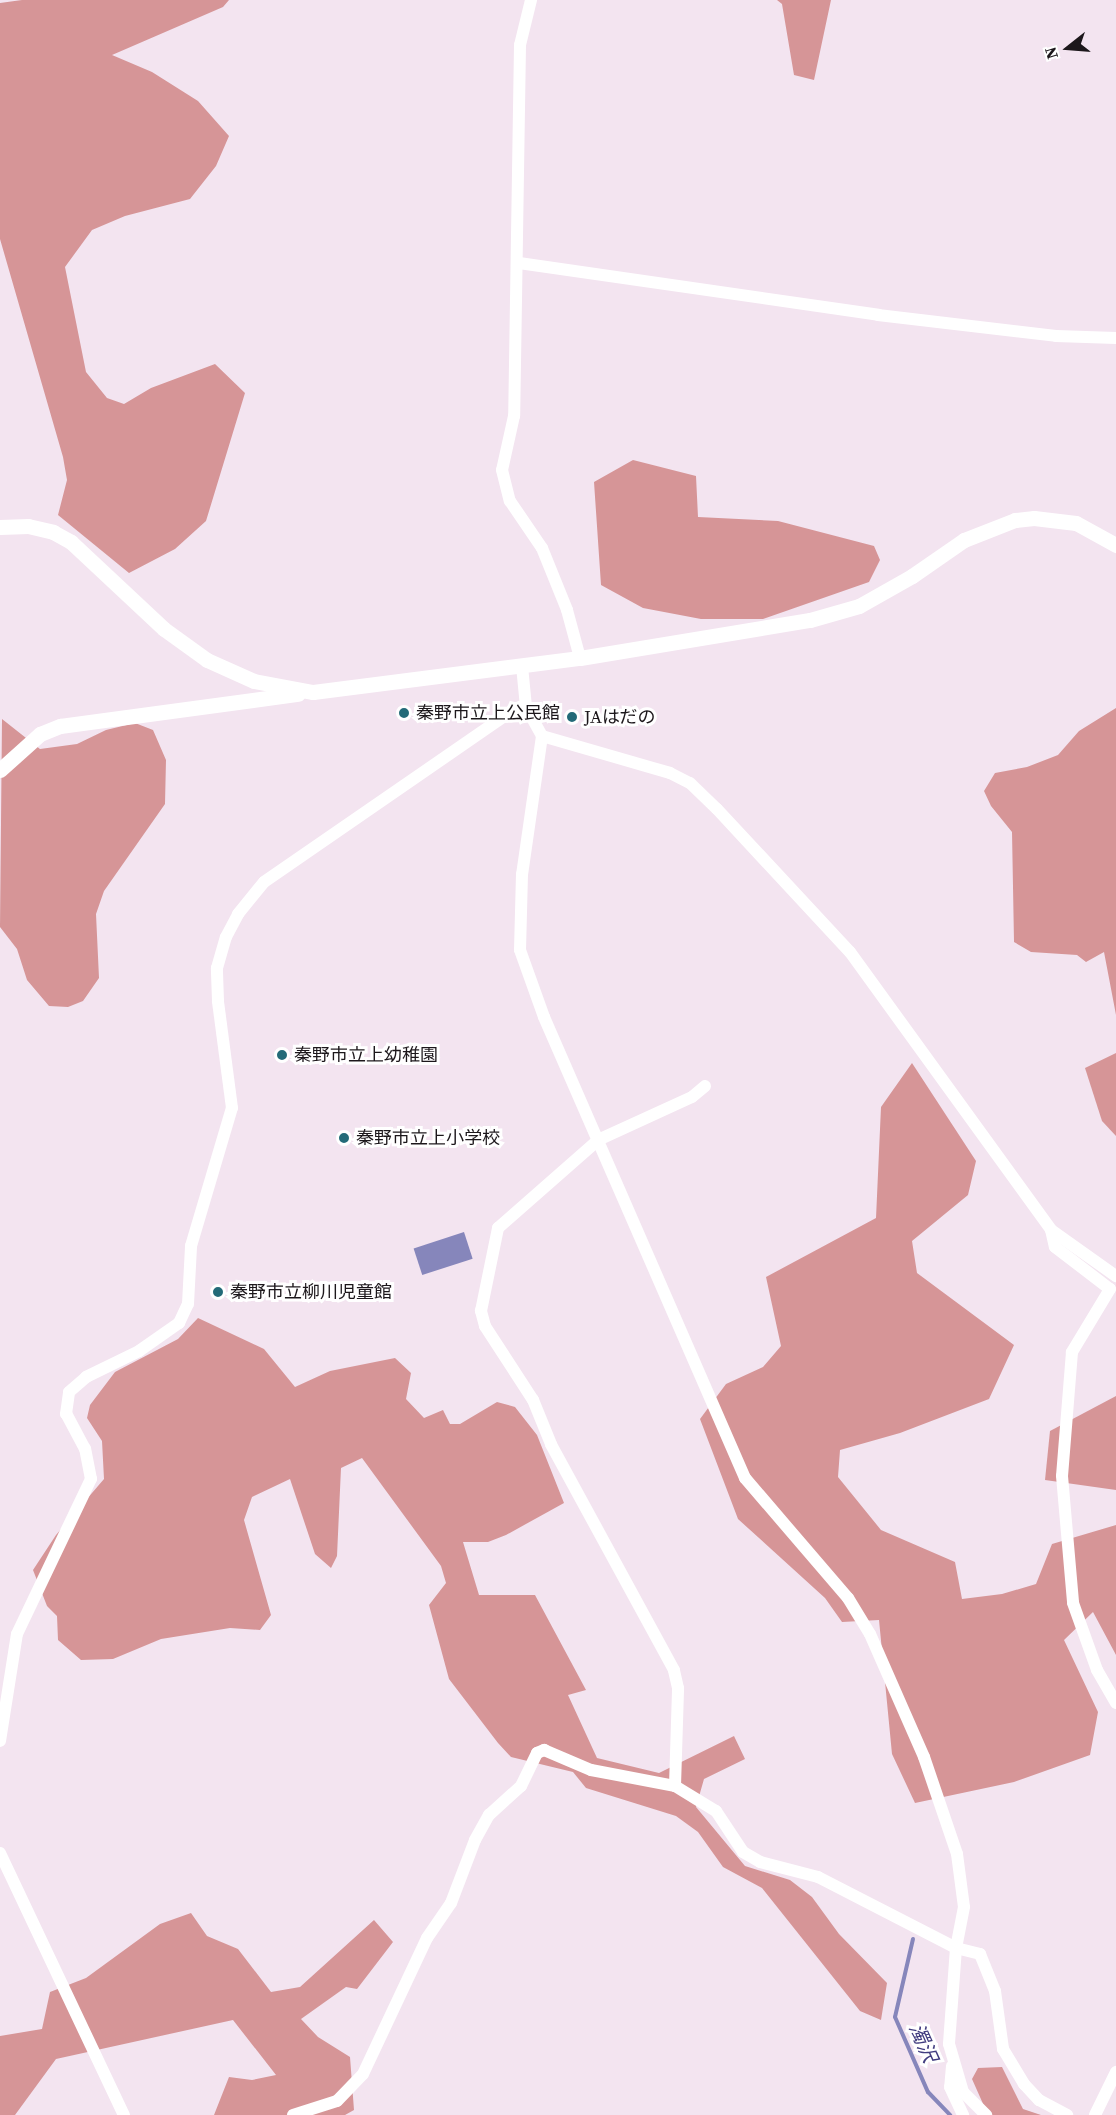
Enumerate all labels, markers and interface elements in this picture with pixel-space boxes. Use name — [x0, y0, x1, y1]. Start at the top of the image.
north arrow — [1038, 18, 1098, 78]
text: N — [1039, 44, 1063, 62]
place label: 秦野市立上公民館 — [416, 702, 560, 724]
marker: 秦野市立上公民館 — [397, 706, 411, 720]
place label: JAはだの — [584, 706, 656, 728]
marker: JAはだの — [565, 710, 579, 724]
place label: 秦野市立上幼稚園 — [294, 1044, 438, 1066]
marker: 秦野市立上幼稚園 — [275, 1048, 289, 1062]
place label: 秦野市立上小学校 — [356, 1127, 500, 1149]
marker: 秦野市立上小学校 — [337, 1131, 351, 1145]
place label: 秦野市立柳川児童館 — [230, 1281, 392, 1303]
marker: 秦野市立柳川児童館 — [211, 1285, 225, 1299]
water label: 濁沢 — [904, 2020, 942, 2066]

